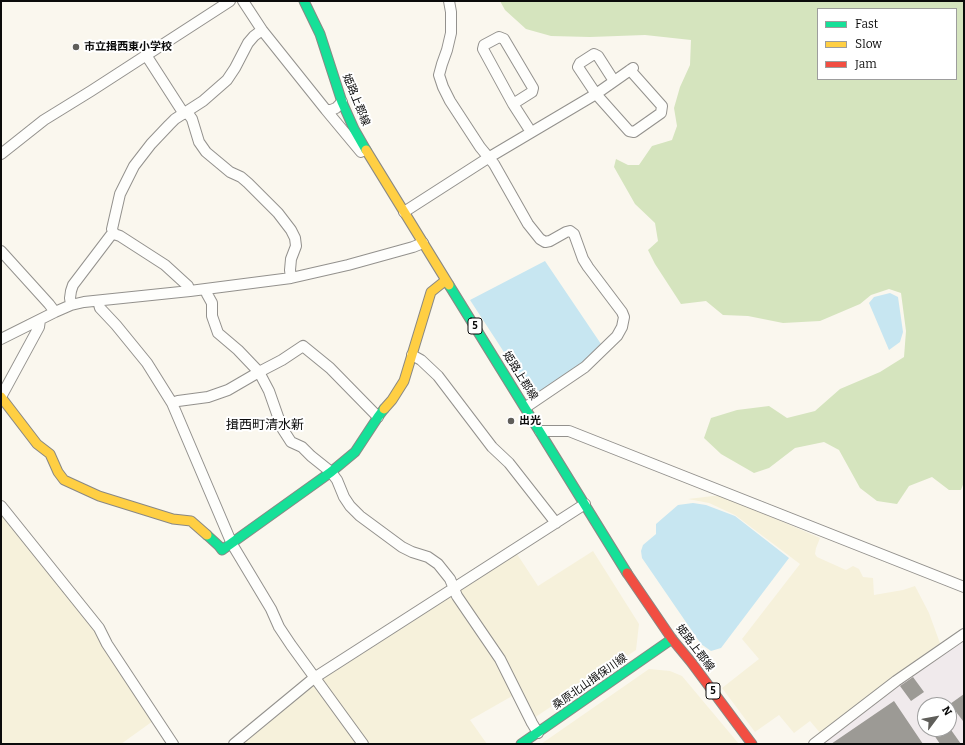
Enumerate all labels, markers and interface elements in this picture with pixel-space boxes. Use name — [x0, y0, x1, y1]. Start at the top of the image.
legend — [817, 8, 957, 80]
text: Fast — [855, 17, 878, 31]
text: Slow — [855, 37, 882, 51]
place label: 市立揖西東小学校 — [84, 40, 172, 54]
marker: 市立揖西東小学校 — [71, 42, 81, 52]
text: Jam — [855, 57, 877, 71]
street label: 姫路上郡線 — [340, 72, 372, 128]
road number: 5 — [468, 318, 482, 334]
street label: 姫路上郡線 — [500, 349, 540, 403]
place label: 出光 — [519, 414, 541, 428]
marker: 出光 — [506, 416, 516, 426]
district label: 揖西町清水新 — [226, 417, 304, 433]
street label: 姫路上郡線 — [673, 622, 717, 674]
street label: 桑原北山揖保川線 — [550, 651, 630, 713]
road number: 5 — [706, 683, 720, 699]
north arrow — [917, 697, 957, 737]
text: N — [939, 704, 955, 718]

